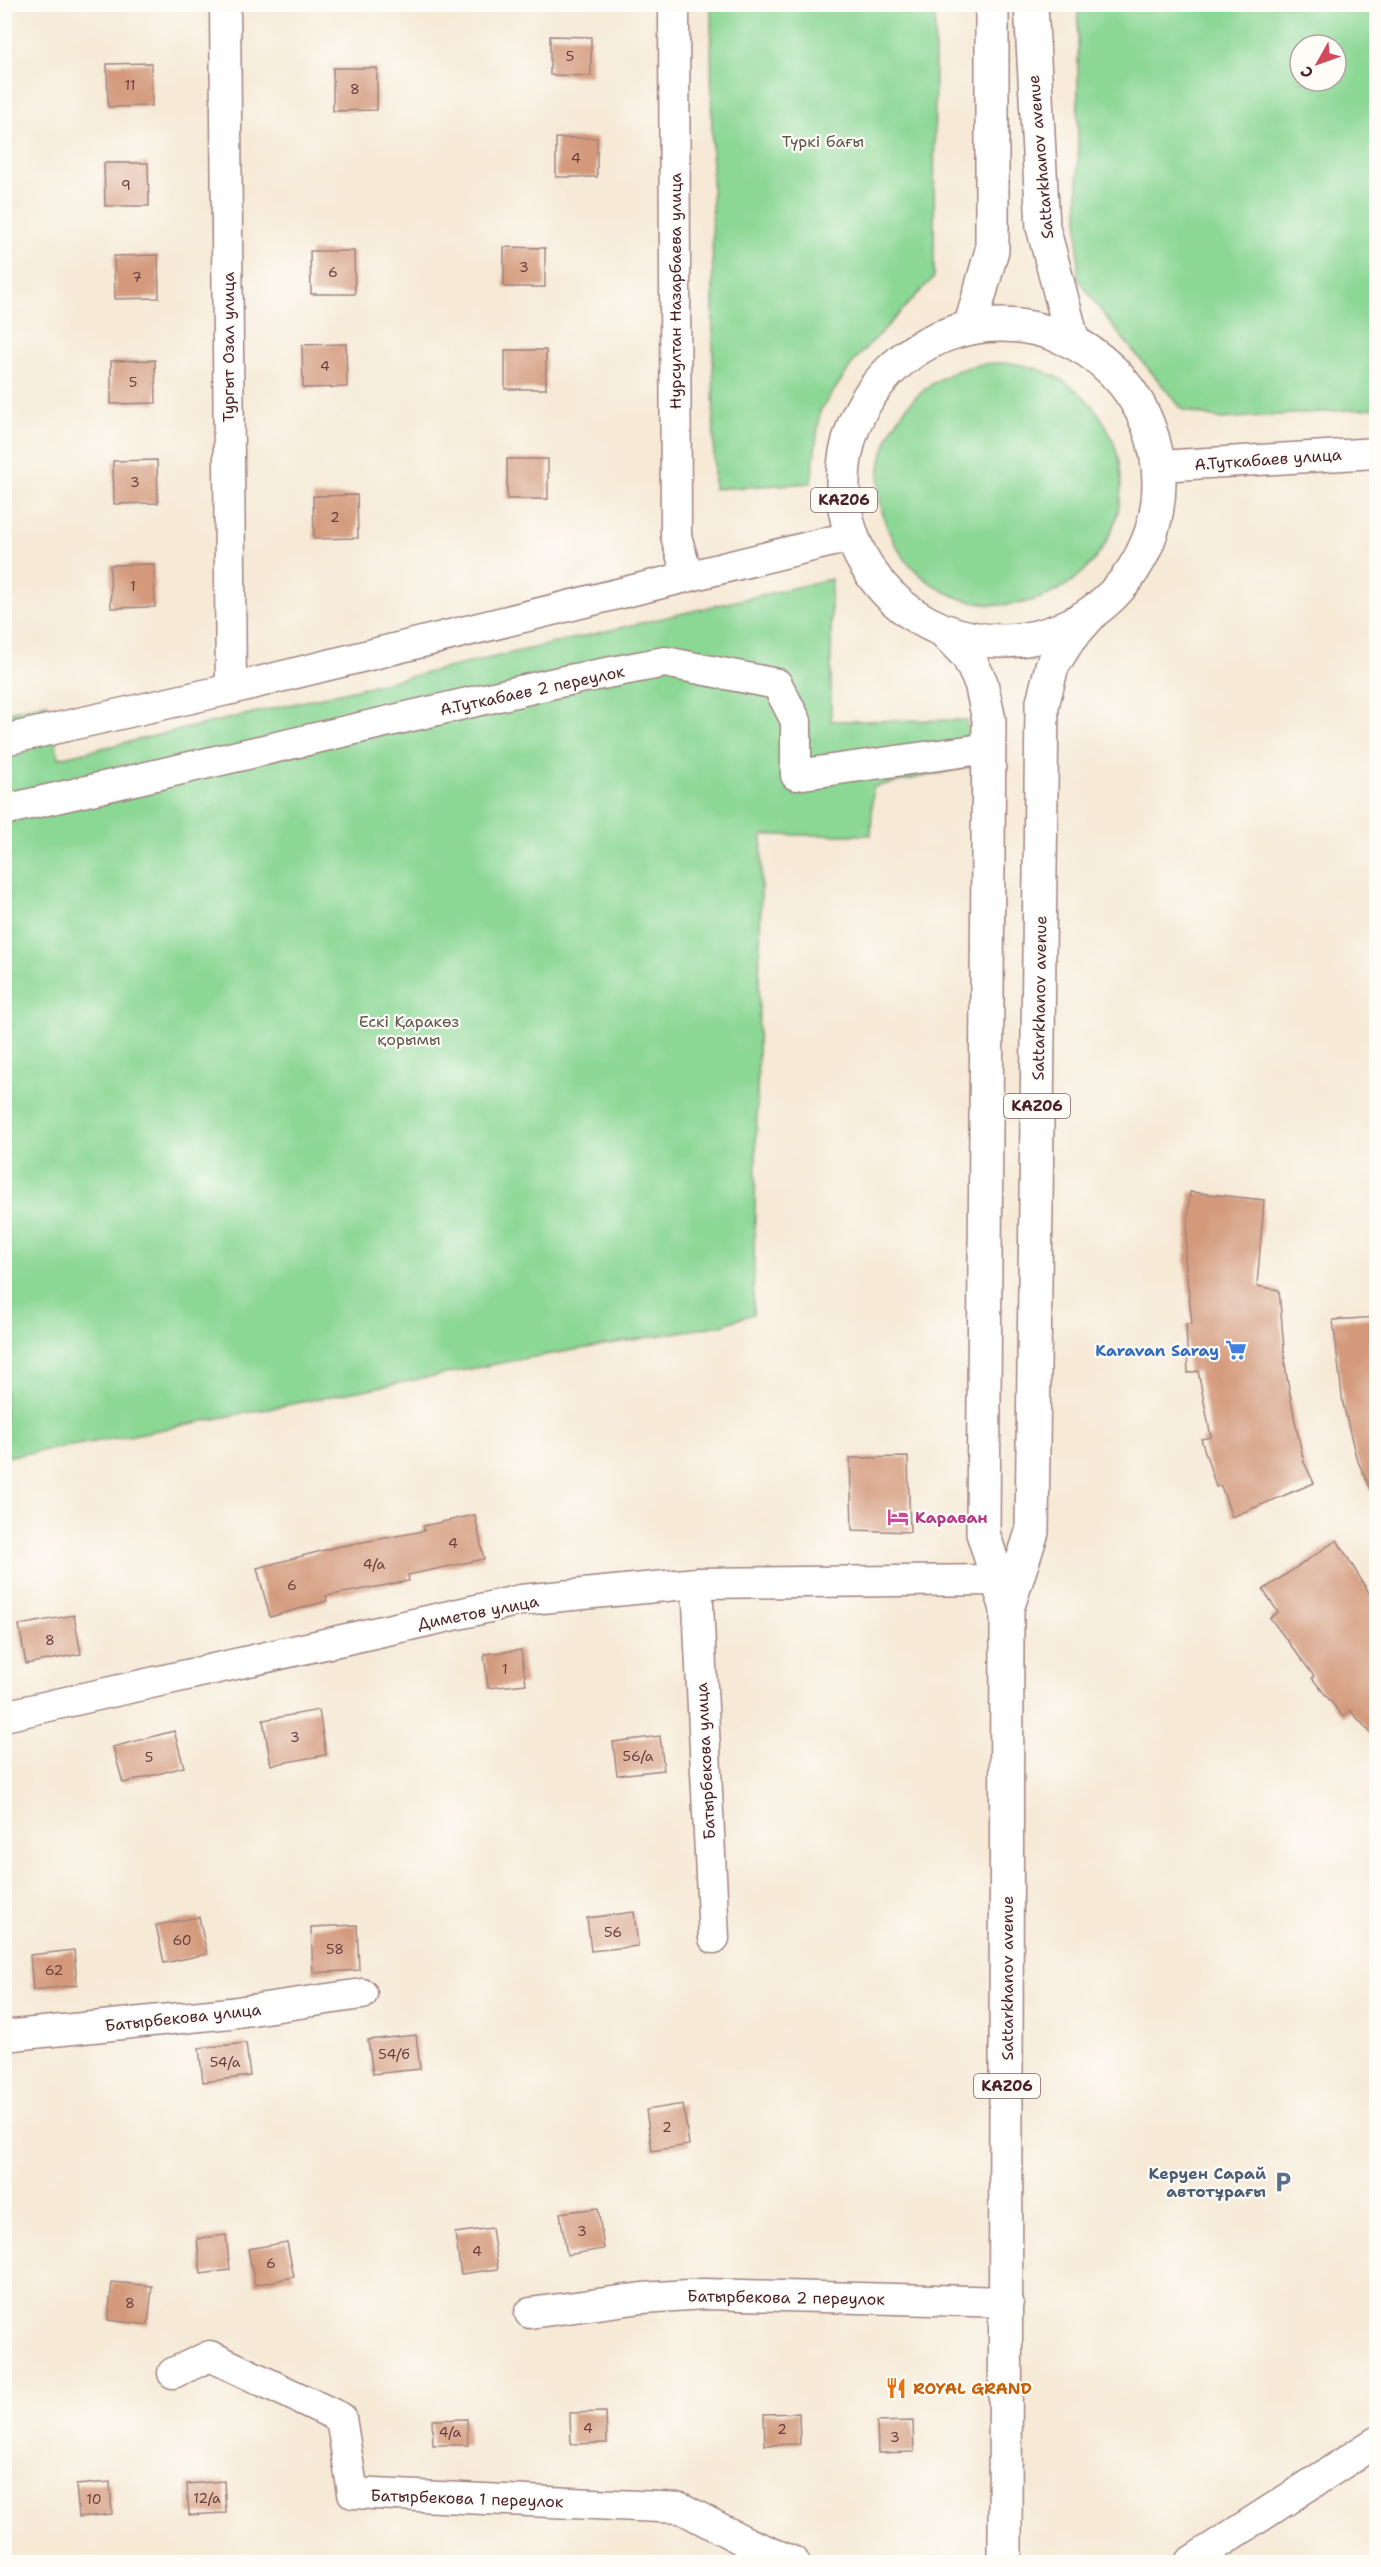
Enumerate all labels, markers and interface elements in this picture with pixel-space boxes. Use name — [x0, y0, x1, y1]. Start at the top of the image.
north arrow — [1288, 33, 1348, 93]
house number: 5 — [566, 47, 574, 65]
text: С — [1296, 62, 1318, 83]
street label: Sattarkhanov avenue — [1023, 74, 1058, 240]
house number: 11 — [124, 76, 136, 94]
house number: 8 — [350, 80, 360, 98]
park label: Түркі бағы — [782, 131, 864, 152]
house number: 4 — [571, 149, 581, 167]
street label: Нурсултан Назарбаева улица — [665, 173, 686, 409]
house number: 9 — [121, 176, 131, 194]
house number: 3 — [519, 258, 529, 276]
house number: 6 — [328, 263, 338, 281]
house number: 7 — [132, 268, 142, 286]
street label: Тургыт Озал улица — [218, 272, 239, 422]
house number: 4 — [320, 357, 330, 375]
house number: 5 — [129, 373, 137, 391]
street label: А.Туткабаев улица — [1194, 444, 1342, 475]
house number: 3 — [130, 473, 140, 491]
road number: KАZ06 — [811, 488, 877, 512]
house number: 2 — [330, 508, 340, 526]
house number: 1 — [130, 577, 136, 595]
street label: А.Туткабаев 2 переулок — [438, 661, 627, 720]
street label: Sattarkhanov avenue — [1028, 915, 1051, 1081]
park label: Ескі Қаракөз қорымы — [359, 1011, 459, 1050]
road number: KАZ06 — [1004, 1094, 1070, 1118]
supermarket icon: Karavan Saray — [1224, 1338, 1248, 1362]
place label: Karavan Saray — [1095, 1340, 1219, 1361]
hotel icon: Караван — [886, 1505, 910, 1529]
place label: Караван — [915, 1507, 988, 1528]
house number: 4 — [448, 1534, 458, 1552]
house number: 4/а — [363, 1555, 386, 1573]
house number: 6 — [287, 1576, 297, 1594]
street label: Диметов улица — [416, 1590, 540, 1635]
house number: 8 — [45, 1631, 55, 1649]
house number: 1 — [502, 1660, 508, 1678]
street label: Батырбекова улица — [691, 1682, 720, 1840]
house number: 3 — [290, 1728, 300, 1746]
house number: 56/а — [623, 1747, 654, 1765]
house number: 5 — [145, 1748, 153, 1766]
street label: Sattarkhanov avenue — [997, 1896, 1018, 2060]
house number: 56 — [604, 1923, 622, 1941]
house number: 60 — [172, 1931, 192, 1949]
house number: 58 — [326, 1940, 344, 1958]
house number: 62 — [45, 1961, 63, 1979]
street label: Батырбекова улица — [104, 1999, 262, 2036]
house number: 54/б — [378, 2045, 410, 2063]
house number: 54/а — [210, 2053, 241, 2071]
road number: KАZ06 — [974, 2074, 1040, 2098]
house number: 2 — [662, 2118, 672, 2136]
place label: Керуен Сарай автотұрағы — [1149, 2163, 1266, 2202]
parking icon: Керуен Сарай автотұрағы — [1271, 2170, 1295, 2194]
house number: 3 — [577, 2222, 587, 2240]
house number: 4 — [472, 2242, 482, 2260]
house number: 6 — [266, 2254, 276, 2272]
street label: Батырбекова 2 переулок — [687, 2285, 885, 2310]
house number: 8 — [125, 2294, 135, 2312]
restaurant icon: ROYAL GRAND — [884, 2376, 908, 2400]
place label: ROYAL GRAND — [913, 2378, 1032, 2399]
house number: 4 — [583, 2419, 593, 2437]
house number: 2 — [777, 2420, 787, 2438]
house number: 4/а — [439, 2423, 462, 2441]
house number: 3 — [890, 2428, 900, 2446]
street label: Батырбекова 1 переулок — [370, 2485, 564, 2512]
house number: 12/а — [193, 2489, 221, 2507]
house number: 10 — [86, 2490, 102, 2508]

